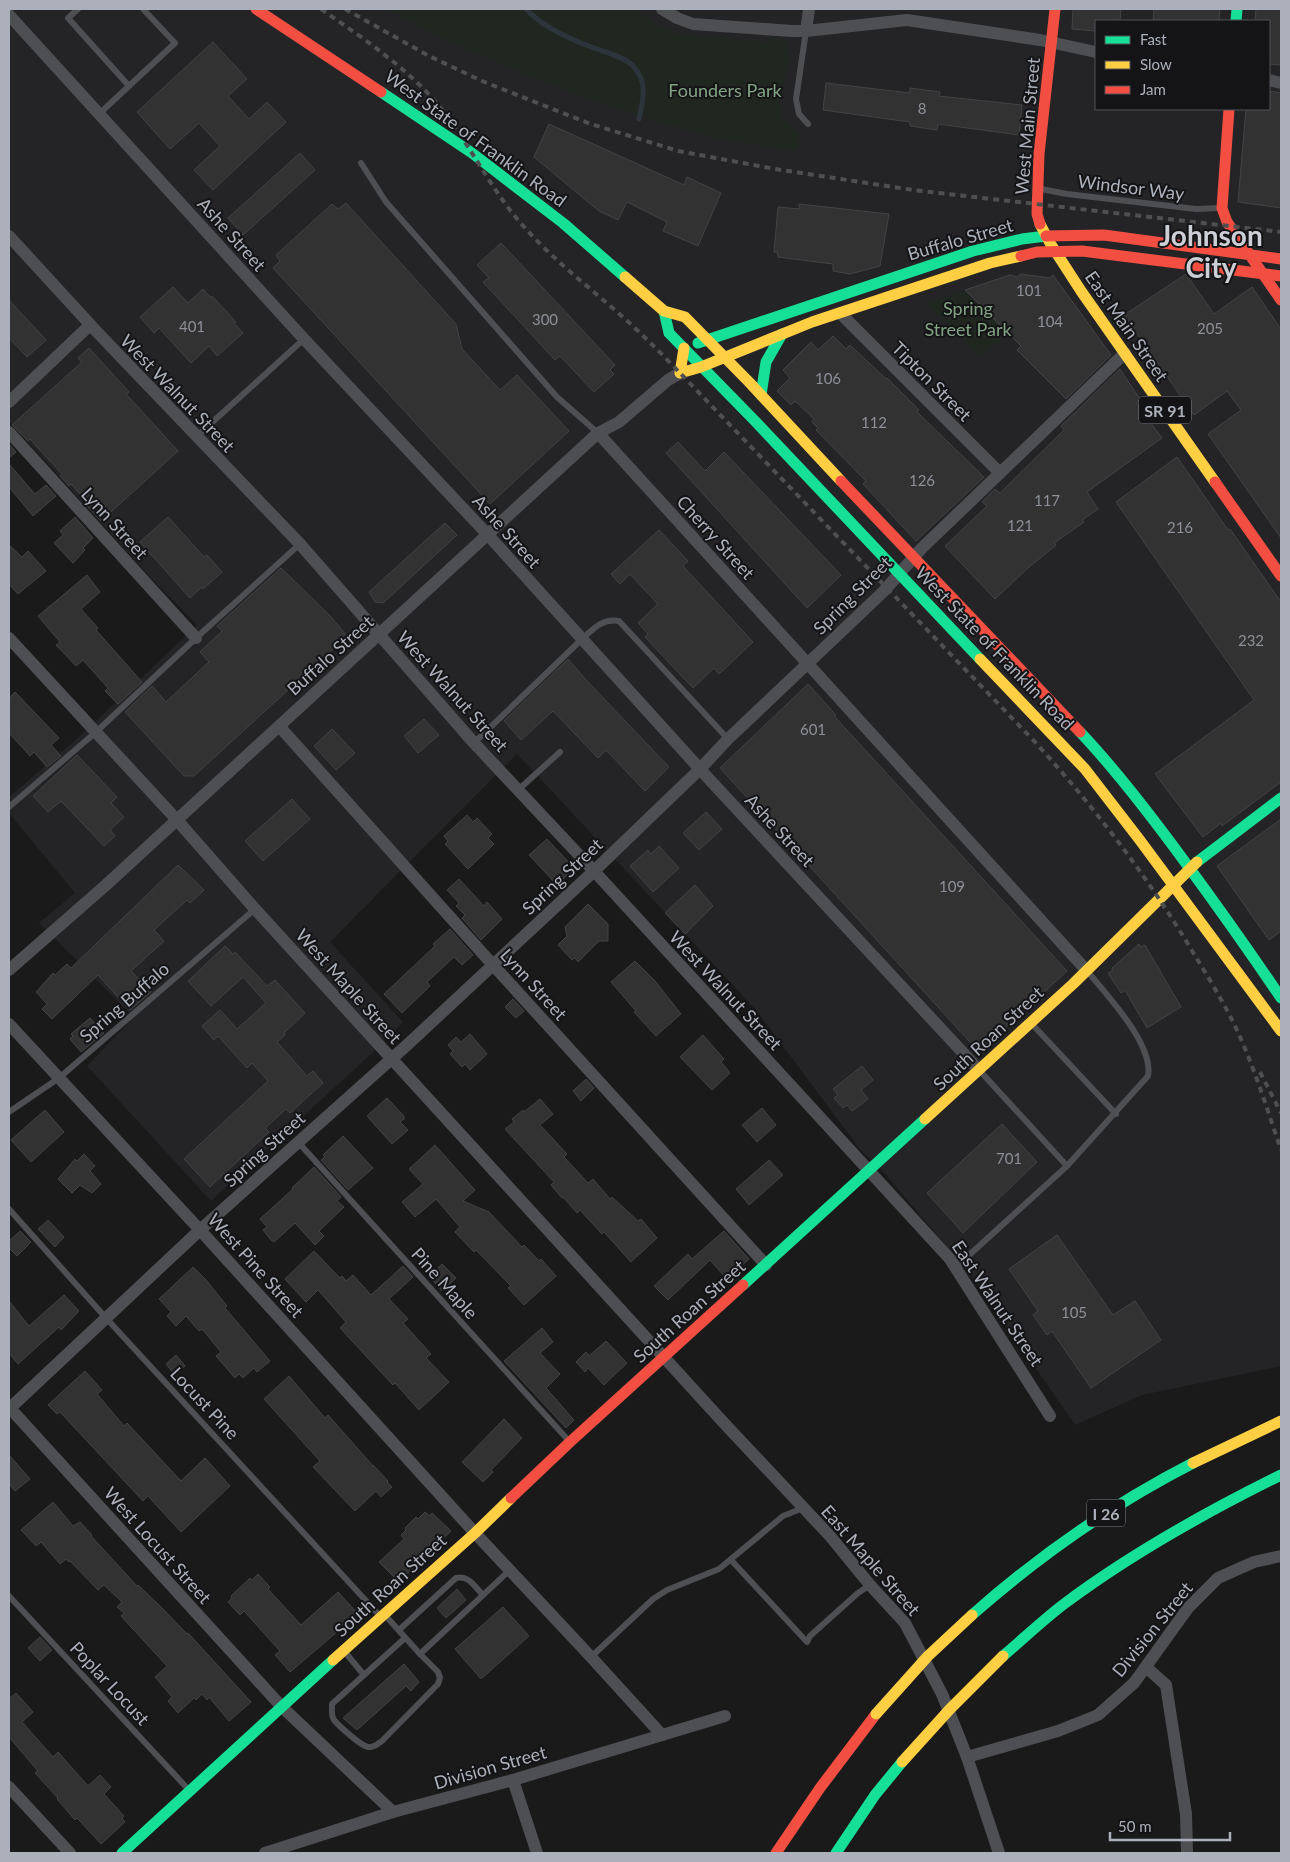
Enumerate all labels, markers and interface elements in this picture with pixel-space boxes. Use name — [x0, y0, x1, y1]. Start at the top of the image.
legend — [1095, 20, 1270, 110]
text: Fast — [1140, 30, 1167, 48]
text: Slow — [1140, 55, 1172, 73]
street label: West Main Street — [1010, 56, 1044, 196]
street label: West State of Franklin Road — [381, 65, 571, 211]
park label: Founders Park — [668, 79, 783, 101]
text: Jam — [1140, 80, 1166, 98]
house number: 8 — [918, 99, 926, 117]
street label: Windsor Way — [1076, 170, 1186, 205]
street label: Ashe Street — [193, 193, 271, 276]
street label: Buffalo Street — [905, 213, 1016, 265]
district label: Johnson City — [1159, 218, 1263, 284]
street label: East Main Street — [1081, 267, 1174, 386]
house number: 101 — [1016, 281, 1042, 299]
park label: Spring Street Park — [924, 297, 1012, 340]
house number: 300 — [532, 310, 558, 328]
house number: 104 — [1037, 312, 1063, 330]
house number: 401 — [179, 317, 205, 335]
house number: 205 — [1197, 319, 1223, 337]
street label: West Walnut Street — [116, 330, 240, 457]
street label: Tipton Street — [888, 337, 977, 426]
house number: 106 — [815, 369, 841, 387]
road number: SR 91 — [1139, 396, 1191, 424]
house number: 112 — [861, 413, 887, 431]
house number: 126 — [909, 471, 935, 489]
street label: Lynn Street — [77, 483, 153, 564]
street label: Ashe Street — [468, 490, 546, 573]
street label: Cherry Street — [673, 490, 760, 584]
house number: 117 — [1034, 491, 1060, 509]
house number: 121 — [1007, 516, 1033, 534]
house number: 216 — [1167, 518, 1193, 536]
street label: Spring Street — [808, 551, 896, 639]
street label: West State of Franklin Road — [911, 562, 1079, 734]
street label: Buffalo Street — [282, 610, 378, 700]
street label: West Walnut Street — [393, 626, 513, 756]
house number: 232 — [1238, 631, 1264, 649]
house number: 601 — [800, 720, 826, 738]
street label: Ashe Street — [741, 789, 820, 871]
street label: Spring Street — [517, 833, 607, 919]
house number: 109 — [939, 877, 965, 895]
street label: West Maple Street — [292, 924, 407, 1048]
street label: West Walnut Street — [665, 926, 787, 1055]
street label: Lynn Street — [496, 944, 572, 1025]
street label: Spring Buffalo — [75, 957, 173, 1047]
street label: South Roan Street — [928, 981, 1048, 1095]
street label: Spring Street — [219, 1106, 310, 1191]
house number: 701 — [996, 1149, 1022, 1167]
street label: West Pine Street — [203, 1208, 309, 1322]
street label: East Walnut Street — [948, 1236, 1049, 1371]
street label: Pine Maple — [407, 1243, 483, 1323]
street label: South Roan Street — [629, 1255, 750, 1367]
house number: 105 — [1061, 1303, 1087, 1321]
street label: Locust Pine — [166, 1362, 244, 1444]
street label: West Locust Street — [100, 1482, 217, 1608]
street label: East Maple Street — [817, 1500, 925, 1620]
road number: I 26 — [1087, 1500, 1125, 1526]
street label: South Roan Street — [330, 1529, 451, 1641]
street label: Division Street — [1107, 1577, 1197, 1681]
street label: Poplar Locust — [66, 1637, 155, 1730]
street label: Division Street — [431, 1740, 549, 1794]
scale bar — [1110, 1810, 1230, 1842]
text: 50 m — [1118, 1817, 1152, 1835]

